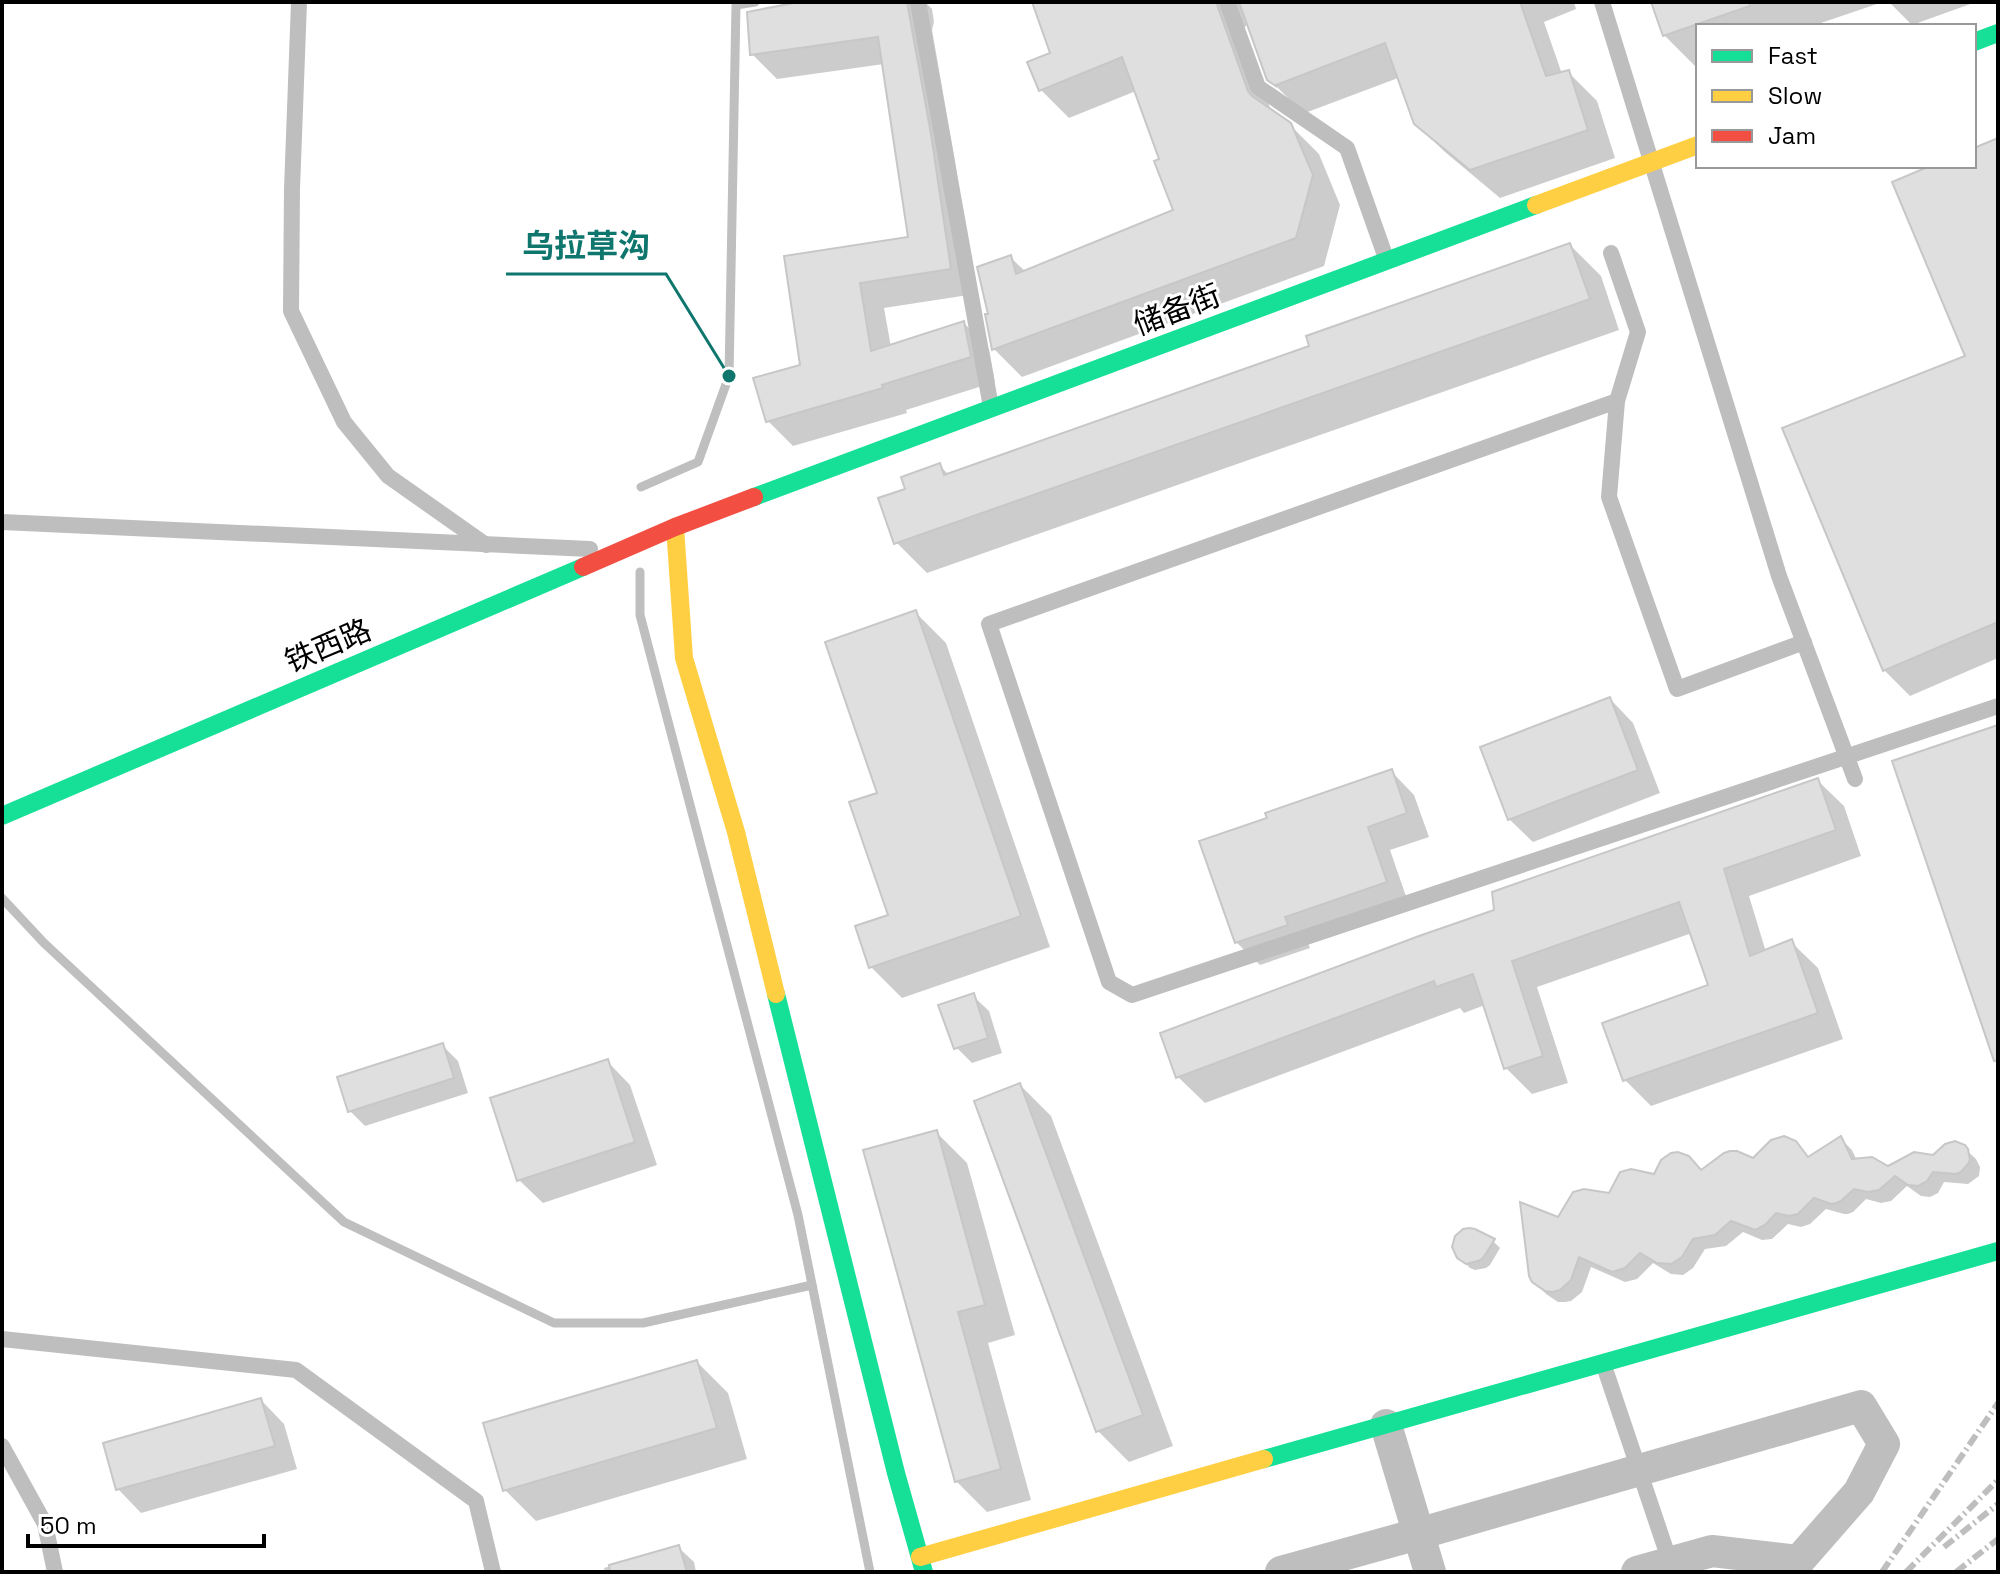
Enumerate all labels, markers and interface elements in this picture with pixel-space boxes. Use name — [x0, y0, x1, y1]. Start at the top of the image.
legend — [1696, 24, 1976, 168]
text: Fast — [1768, 40, 1818, 71]
text: Slow — [1768, 80, 1822, 111]
text: Jam — [1768, 120, 1816, 151]
callout: 乌拉草沟 — [506, 218, 666, 274]
text: 乌拉草沟 — [522, 226, 650, 266]
street label: 储备街 — [1128, 275, 1226, 344]
street label: 铁西路 — [279, 610, 377, 681]
scale bar — [28, 1498, 264, 1548]
text: 50 m — [40, 1510, 97, 1541]

